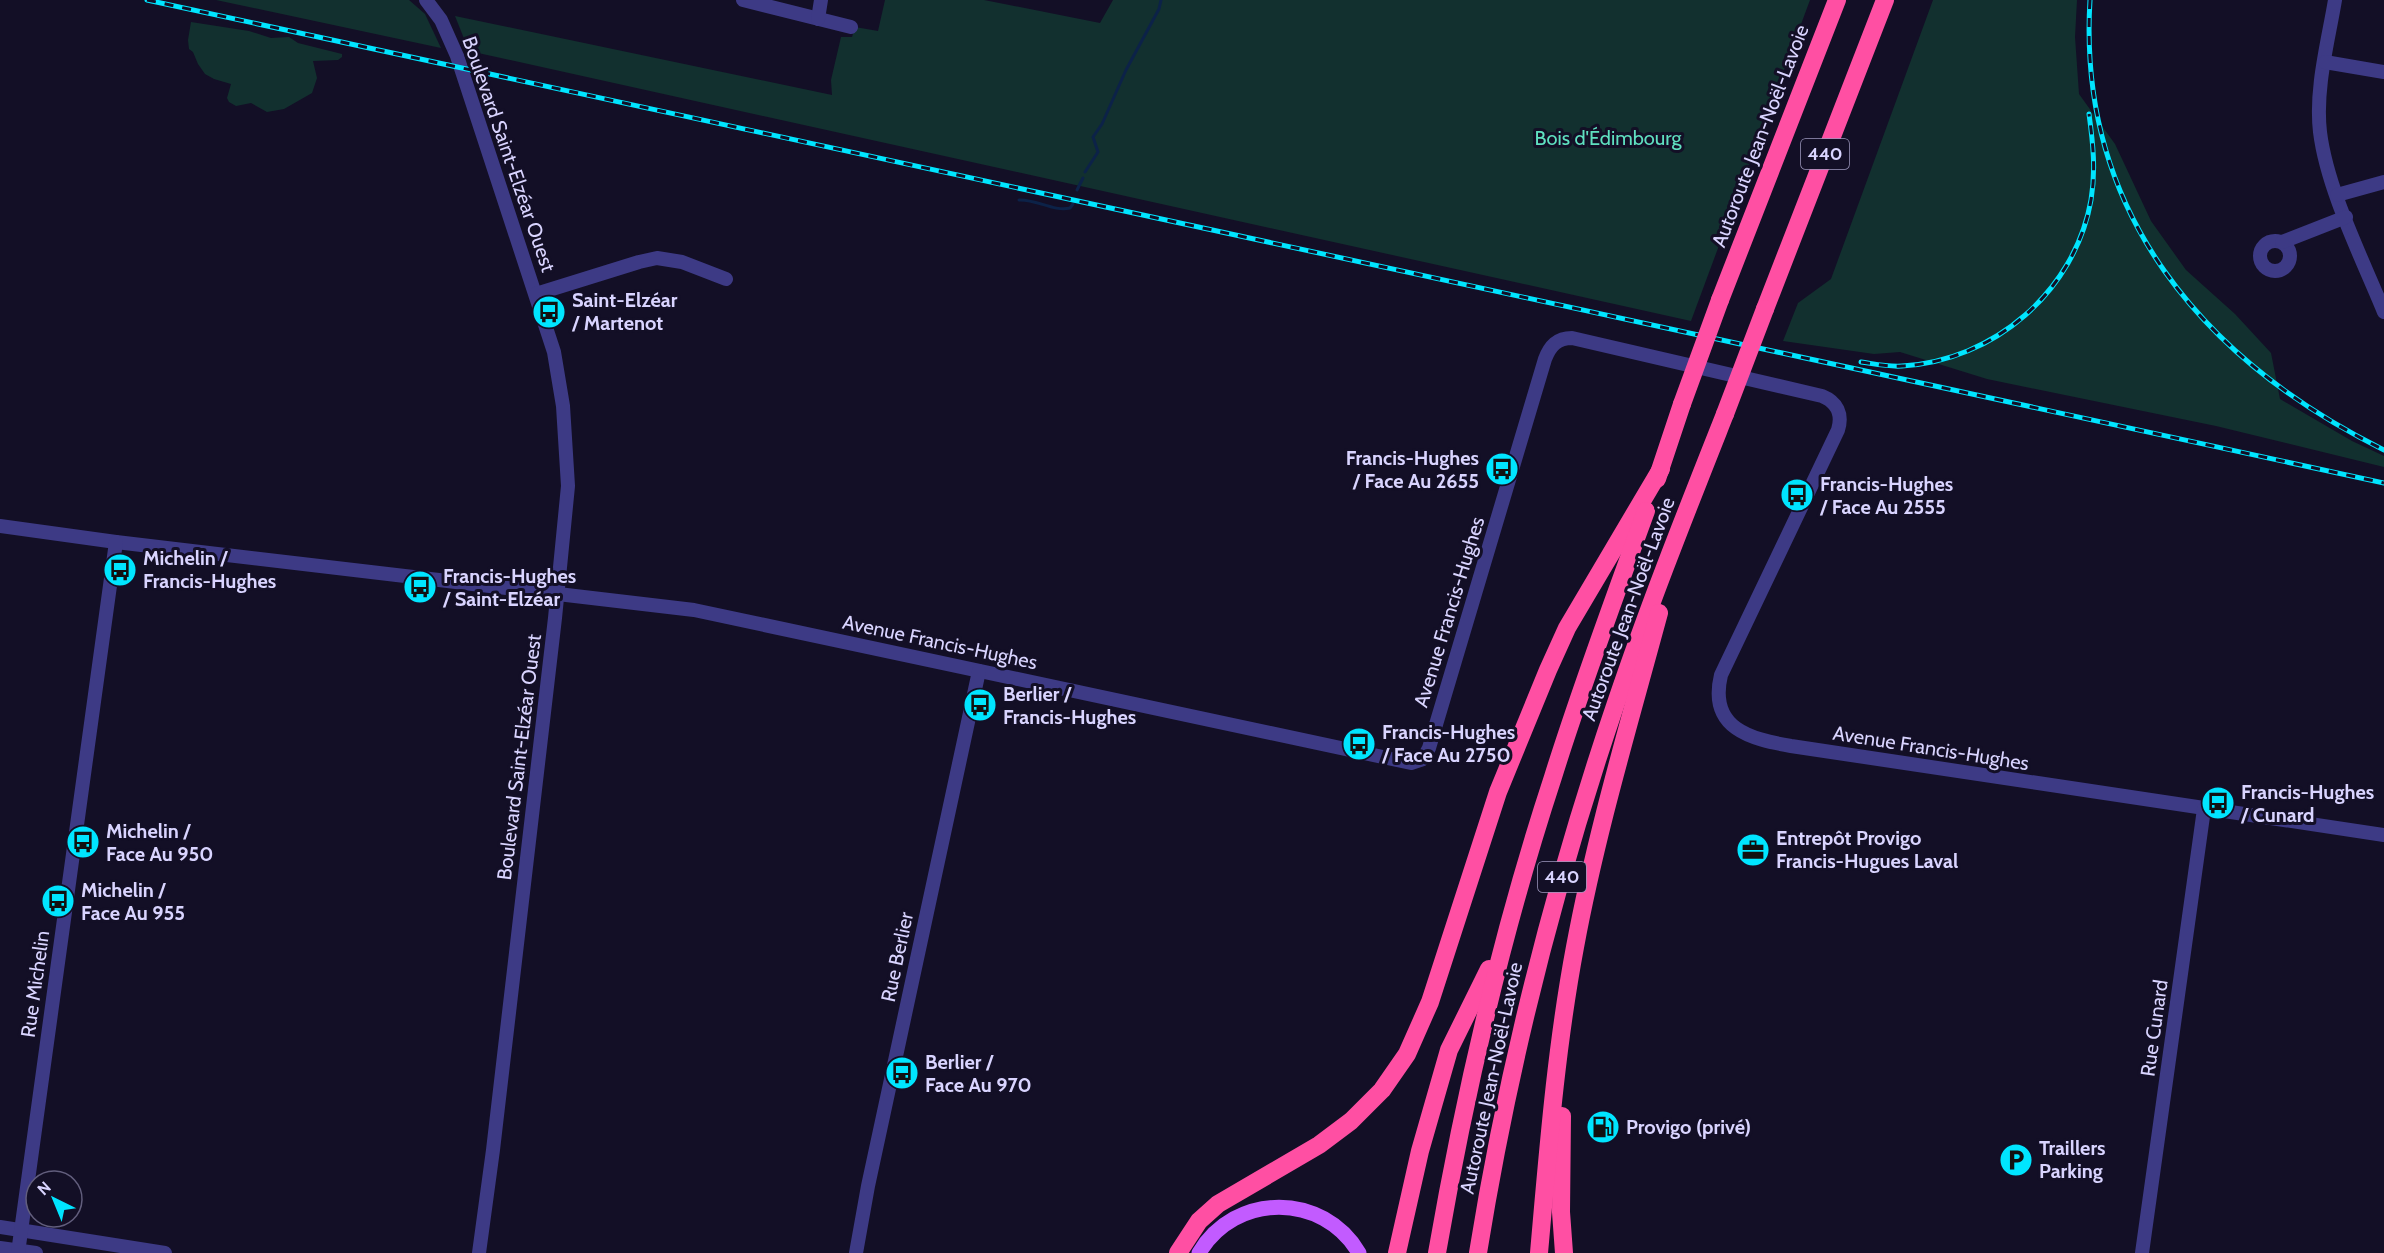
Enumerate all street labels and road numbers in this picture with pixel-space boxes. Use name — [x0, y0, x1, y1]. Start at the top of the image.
street label: Autoroute Jean-Noël-Lavoie — [1706, 21, 1814, 251]
street label: Boulevard Saint-Elzéar Ouest — [457, 33, 561, 275]
road number: 440 — [1801, 139, 1849, 169]
street label: Autoroute Jean-Noël-Lavoie — [1576, 494, 1680, 724]
street label: Avenue Francis-Hughes — [1409, 514, 1489, 710]
street label: Avenue Francis-Hughes — [841, 610, 1039, 674]
street label: Boulevard Saint-Elzéar Ouest — [492, 632, 546, 881]
street label: Avenue Francis-Hughes — [1831, 721, 2031, 775]
road number: 440 — [1538, 862, 1586, 892]
street label: Rue Berlier — [876, 909, 918, 1004]
street label: Rue Michelin — [16, 929, 54, 1039]
street label: Autoroute Jean-Noël-Lavoie — [1455, 960, 1527, 1196]
street label: Rue Cunard — [2135, 978, 2173, 1078]

